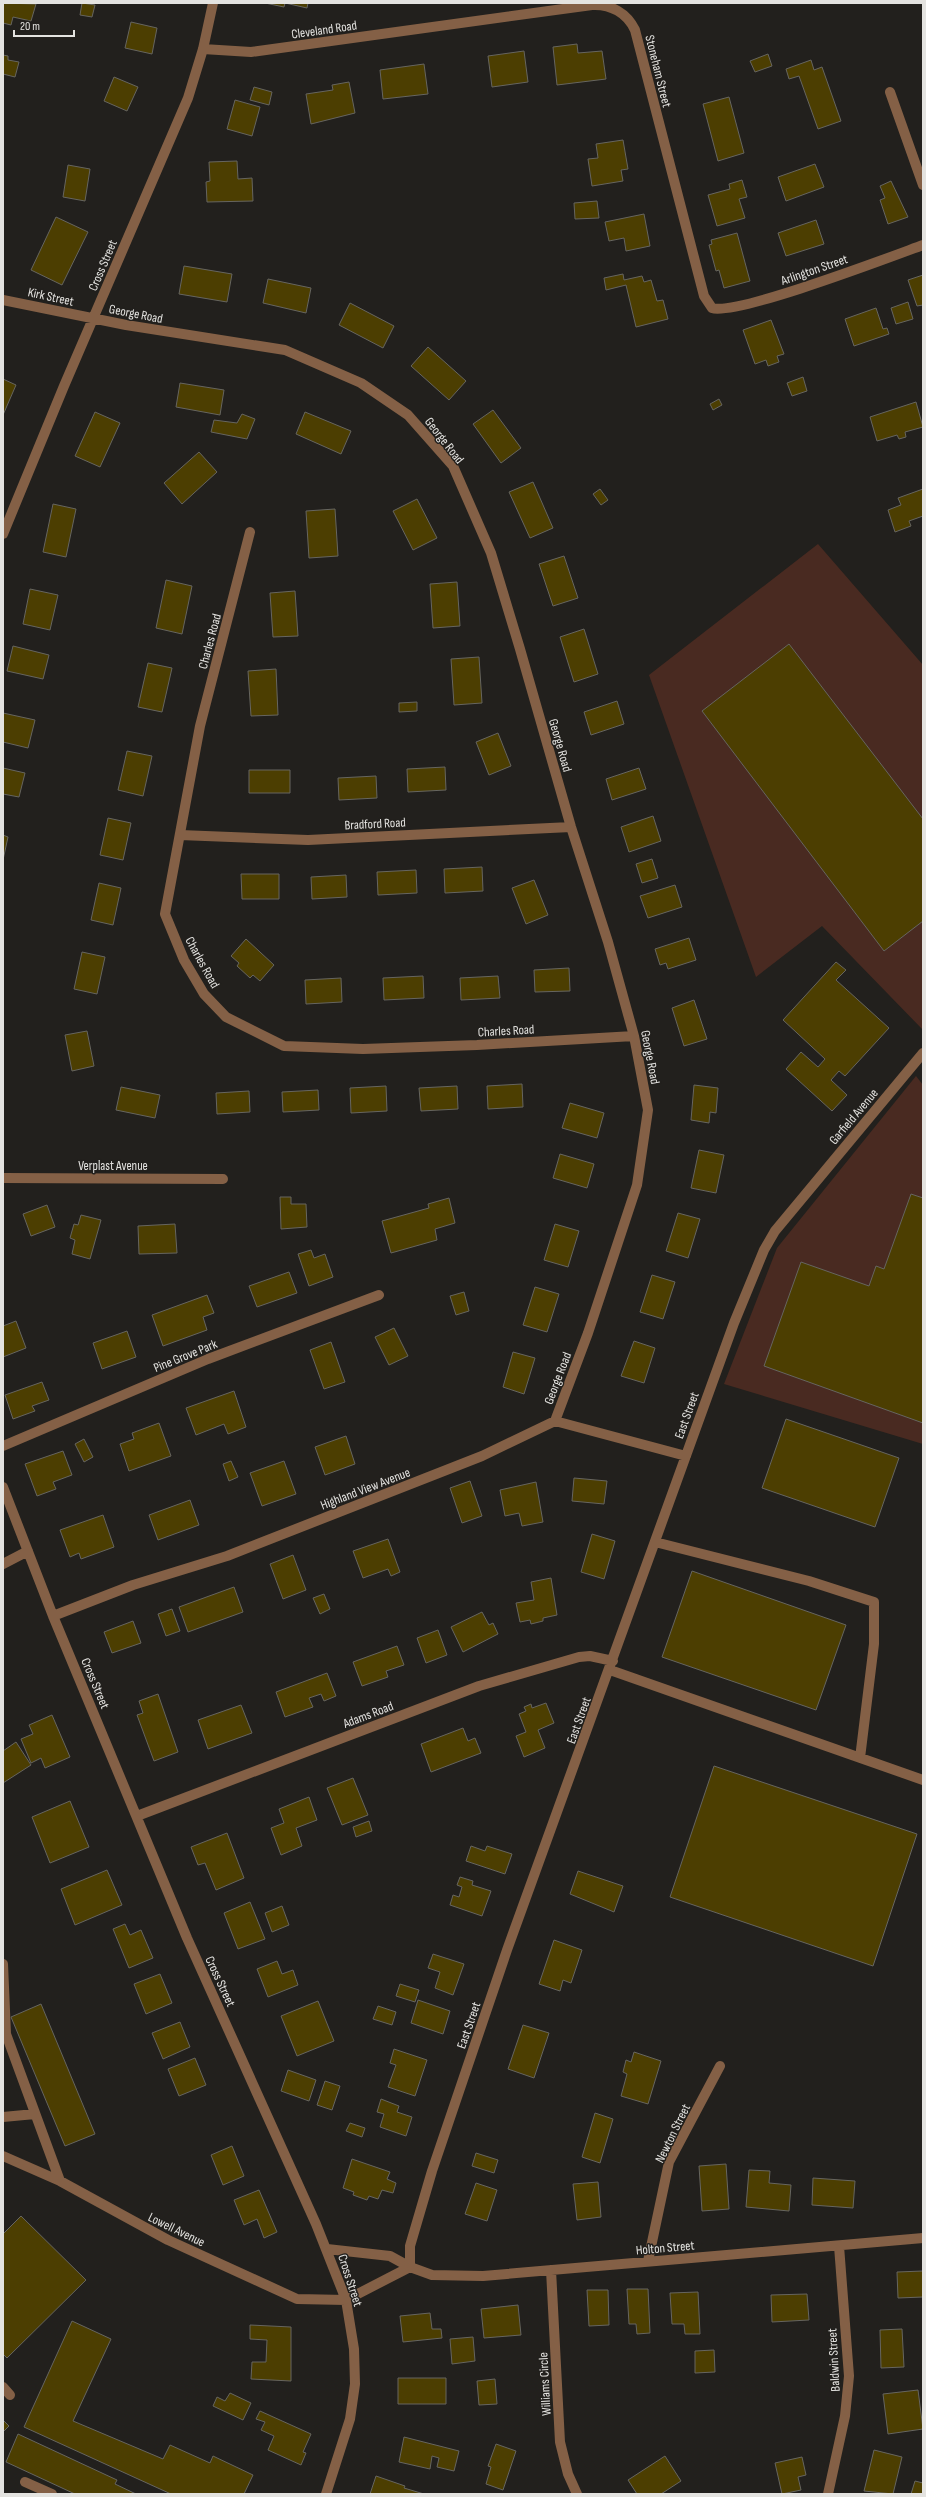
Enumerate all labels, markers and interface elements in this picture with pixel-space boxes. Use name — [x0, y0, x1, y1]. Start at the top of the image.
scale bar — [14, 12, 74, 38]
street label: Cleveland Road — [290, 17, 358, 43]
text: 20 m — [20, 19, 40, 34]
street label: Stoneham Street — [641, 33, 675, 109]
street label: Cross Street — [85, 237, 121, 293]
street label: Arlington Street — [778, 251, 850, 289]
street label: Kirk Street — [26, 284, 75, 310]
street label: George Road — [107, 301, 164, 327]
street label: George Road — [421, 414, 467, 467]
street label: Charles Road — [195, 612, 225, 671]
street label: George Road — [545, 717, 575, 774]
street label: Bradford Road — [344, 814, 406, 834]
street label: Charles Road — [181, 934, 223, 991]
street label: Charles Road — [477, 1022, 535, 1040]
street label: George Road — [637, 1029, 663, 1086]
street label: Garfield Avenue — [826, 1085, 882, 1148]
street label: Verplast Avenue — [78, 1158, 148, 1174]
street label: Pine Grove Park — [151, 1336, 220, 1376]
street label: George Road — [541, 1350, 575, 1407]
street label: East Street — [671, 1390, 703, 1441]
street label: Highland View Avenue — [318, 1464, 413, 1513]
street label: Cross Street — [77, 1655, 113, 1711]
street label: East Street — [563, 1695, 595, 1746]
street label: Adams Road — [340, 1698, 396, 1732]
street label: Cross Street — [201, 1954, 239, 2009]
street label: East Street — [454, 2000, 484, 2051]
street label: Newton Street — [652, 2101, 694, 2165]
street label: Lowell Avenue — [146, 2209, 208, 2250]
street label: Holton Street — [635, 2237, 695, 2259]
street label: Cross Street — [334, 2252, 366, 2308]
street label: Baldwin Street — [824, 2328, 844, 2392]
street label: Williams Circle — [535, 2352, 555, 2416]

